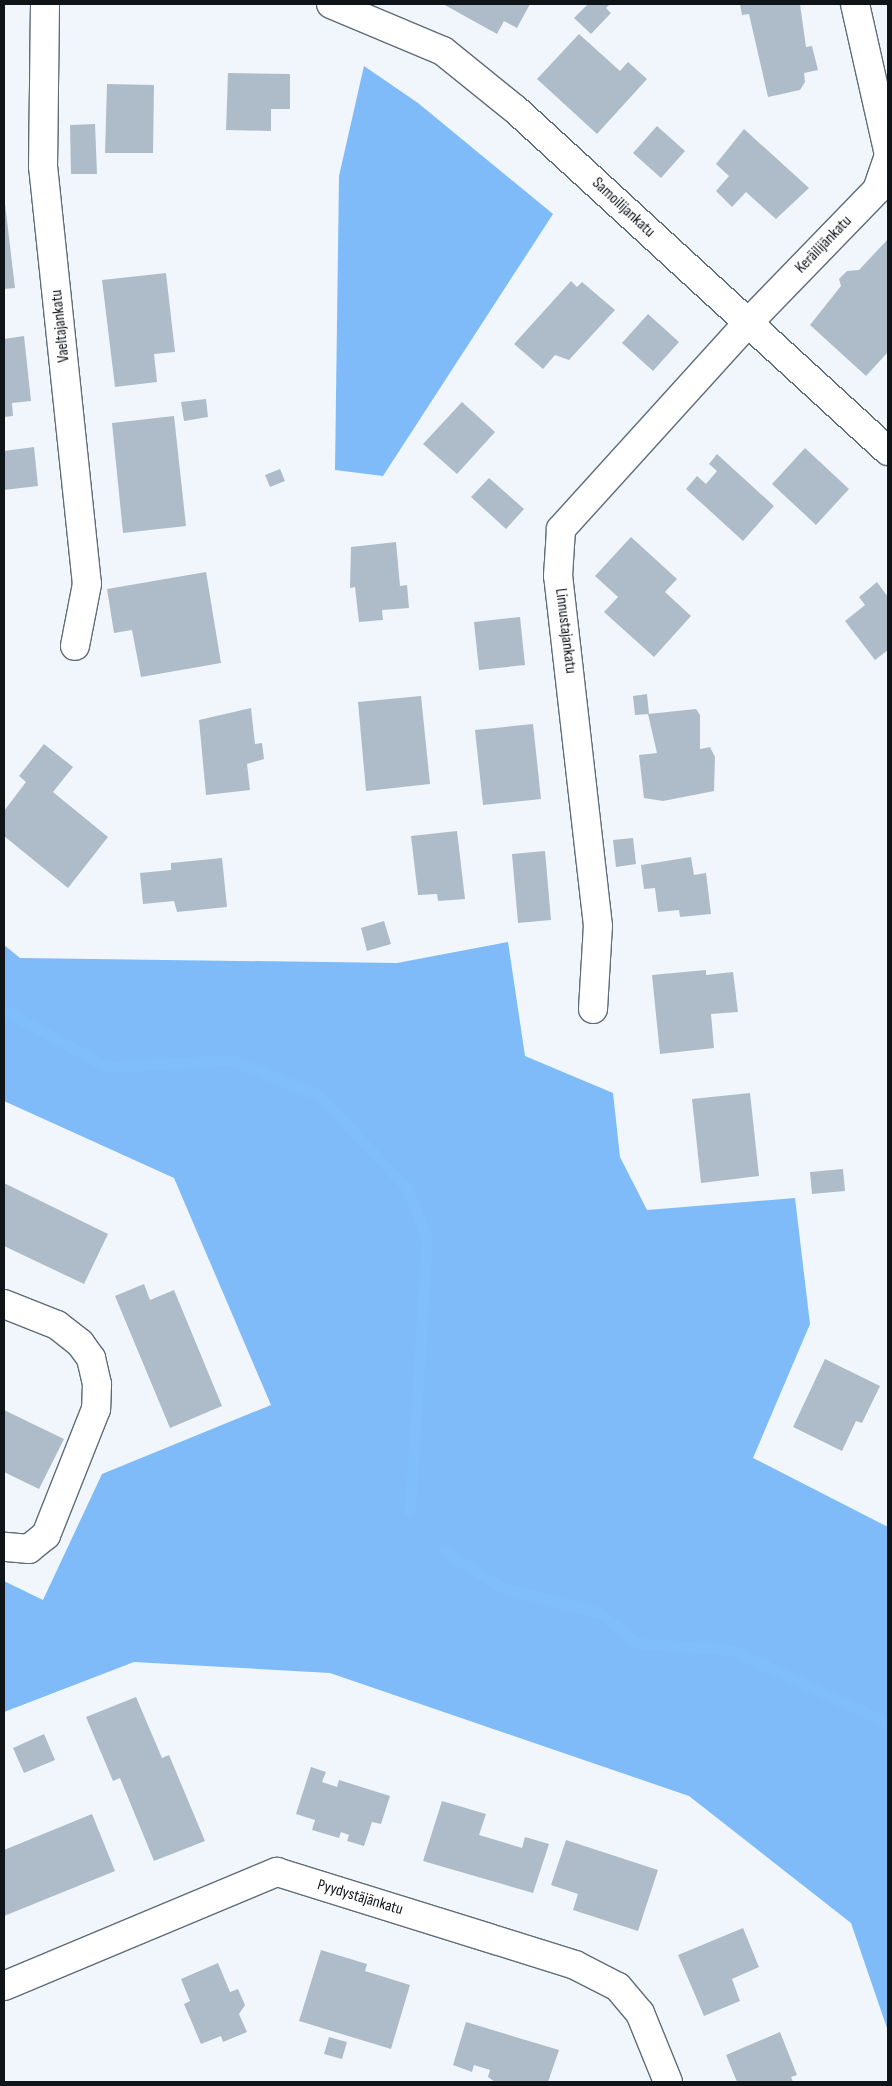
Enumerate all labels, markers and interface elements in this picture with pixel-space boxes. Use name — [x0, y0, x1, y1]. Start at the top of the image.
street label: Samoilijankatu — [588, 174, 658, 242]
street label: Keräilijänkatu — [792, 212, 856, 278]
street label: Vaeltajankatu — [48, 289, 74, 363]
street label: Linnustajankatu — [550, 587, 580, 675]
street label: Pyydystäjänkatu — [315, 1876, 405, 1920]

